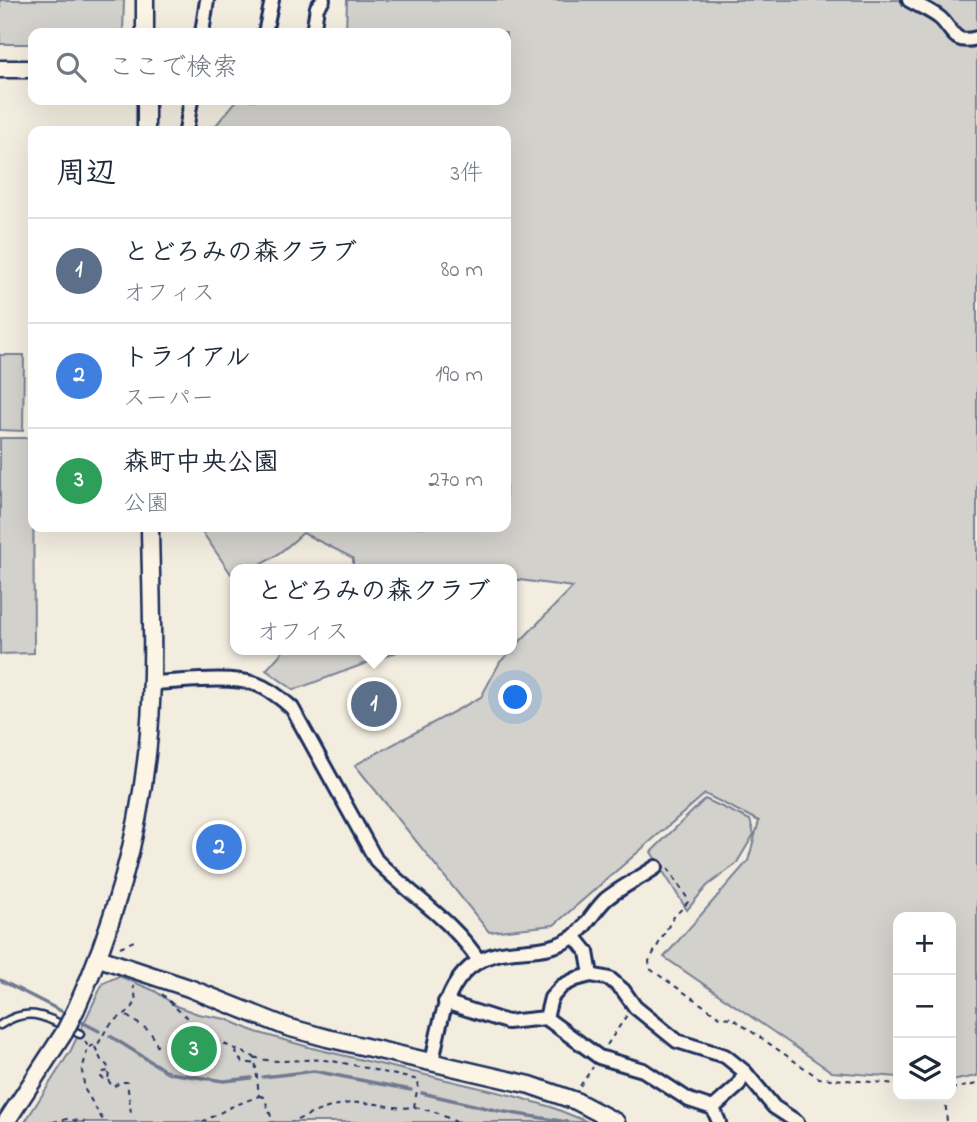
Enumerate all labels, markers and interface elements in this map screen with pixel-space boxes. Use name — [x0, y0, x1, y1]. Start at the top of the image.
search box — [28, 28, 511, 105]
icon: search — [52, 48, 90, 86]
text: ここで検索 — [108, 50, 238, 88]
text: 周辺 — [56, 153, 116, 197]
text: 3件 — [451, 158, 483, 191]
text: とどろみの森クラブ — [123, 235, 357, 273]
text: 1 — [75, 254, 83, 287]
text: 80 m — [441, 254, 483, 287]
text: オフィス — [123, 278, 215, 311]
text: トライアル — [123, 340, 251, 378]
text: 2 — [73, 359, 85, 392]
text: 190 m — [435, 359, 483, 392]
text: スーパー — [123, 383, 214, 416]
text: 森町中央公園 — [123, 445, 279, 483]
text: 3 — [74, 464, 84, 497]
text: 270 m — [429, 464, 483, 497]
text: 公園 — [123, 488, 169, 521]
popup — [230, 564, 517, 655]
text: とどろみの森クラブ — [256, 574, 491, 612]
text: オフィス — [256, 617, 348, 650]
pin: 1 — [351, 678, 397, 730]
your location — [498, 680, 532, 714]
pin: 2 — [196, 821, 242, 873]
map controls — [893, 912, 956, 1101]
button: + — [893, 912, 956, 975]
button: − — [893, 975, 956, 1038]
pin: 3 — [171, 1023, 217, 1075]
button: layers — [893, 1038, 956, 1101]

